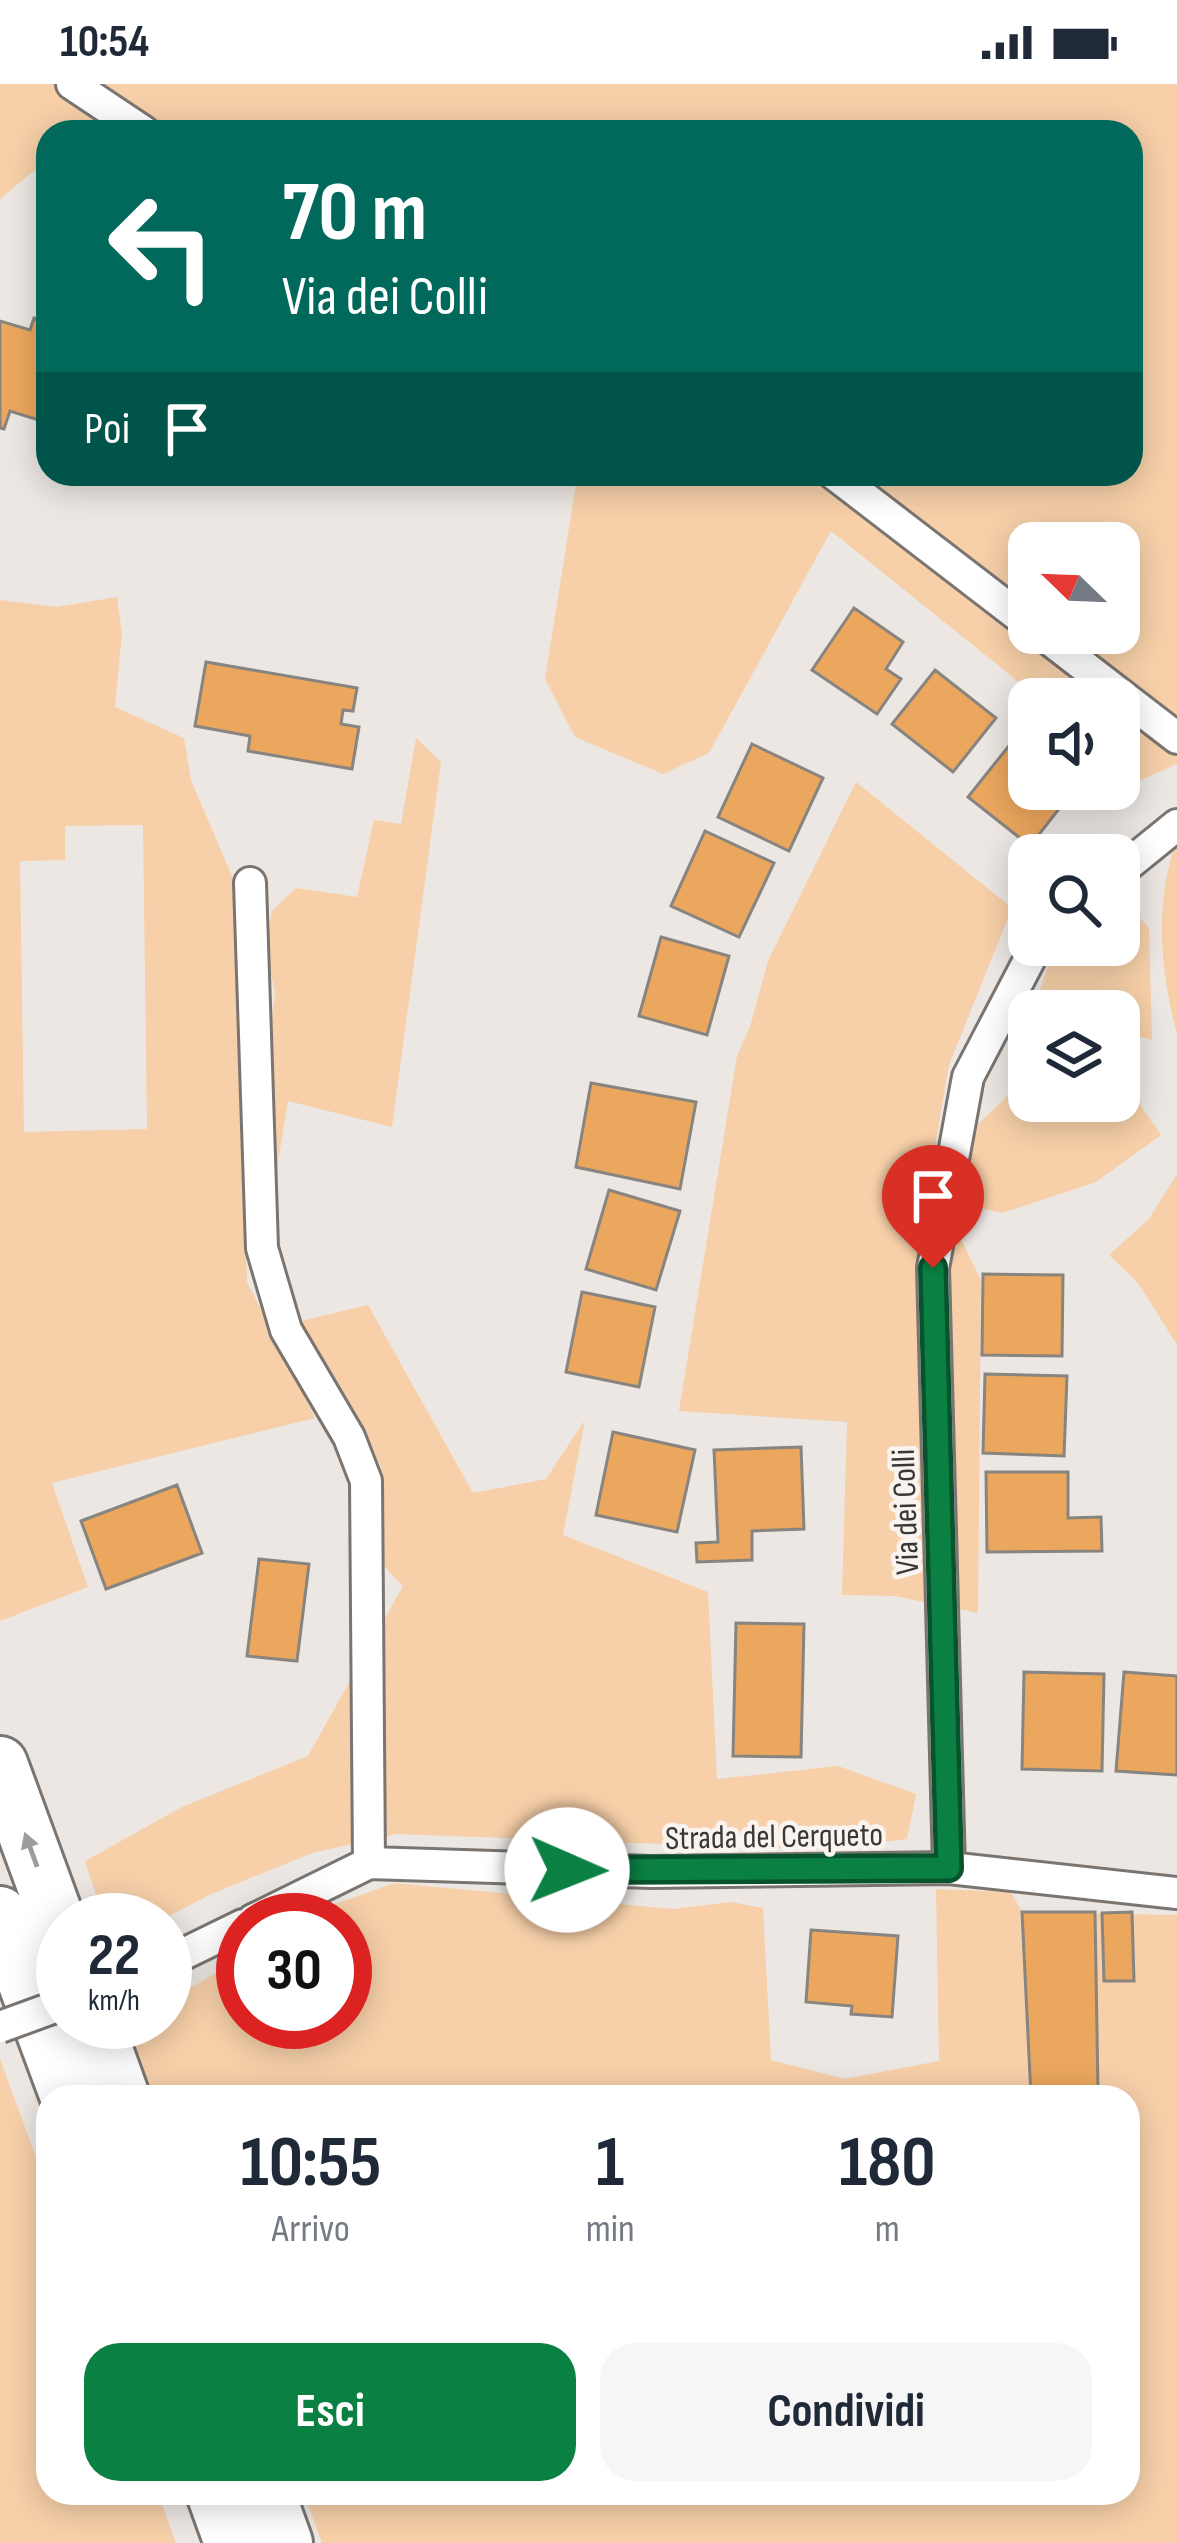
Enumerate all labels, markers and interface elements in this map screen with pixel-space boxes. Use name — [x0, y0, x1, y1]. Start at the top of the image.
text: 10:54 — [60, 15, 149, 70]
text: 70 m — [282, 163, 427, 264]
icon: left — [84, 168, 240, 324]
text: Via dei Colli — [282, 265, 488, 330]
icon: arrive — [154, 396, 220, 462]
text: Poi — [84, 402, 130, 457]
north arrow — [1008, 522, 1140, 654]
map controls — [1008, 522, 1140, 1122]
button: sound — [1008, 678, 1140, 810]
button: search — [1008, 834, 1140, 966]
button: layers — [1008, 990, 1140, 1122]
pin — [882, 1145, 984, 1268]
icon: arrive — [900, 1163, 966, 1229]
street label: Via dei Colli — [884, 1448, 928, 1576]
position arrow — [504, 1807, 630, 1933]
street label: Strada del Cerqueto — [665, 1815, 883, 1859]
one-way arrow — [21, 1831, 40, 1867]
speed limit sign: 30 — [216, 1893, 372, 2049]
text: 22 — [88, 1920, 140, 1992]
text: km/h — [88, 1983, 140, 2019]
text: 10:55 — [240, 2120, 381, 2207]
text: 1 — [596, 2120, 624, 2207]
text: 180 — [839, 2120, 936, 2207]
text: Arrivo — [272, 2206, 350, 2253]
text: min — [586, 2206, 635, 2253]
text: m — [875, 2206, 900, 2253]
button: Esci — [84, 2343, 576, 2481]
button: Condividi — [600, 2343, 1092, 2481]

